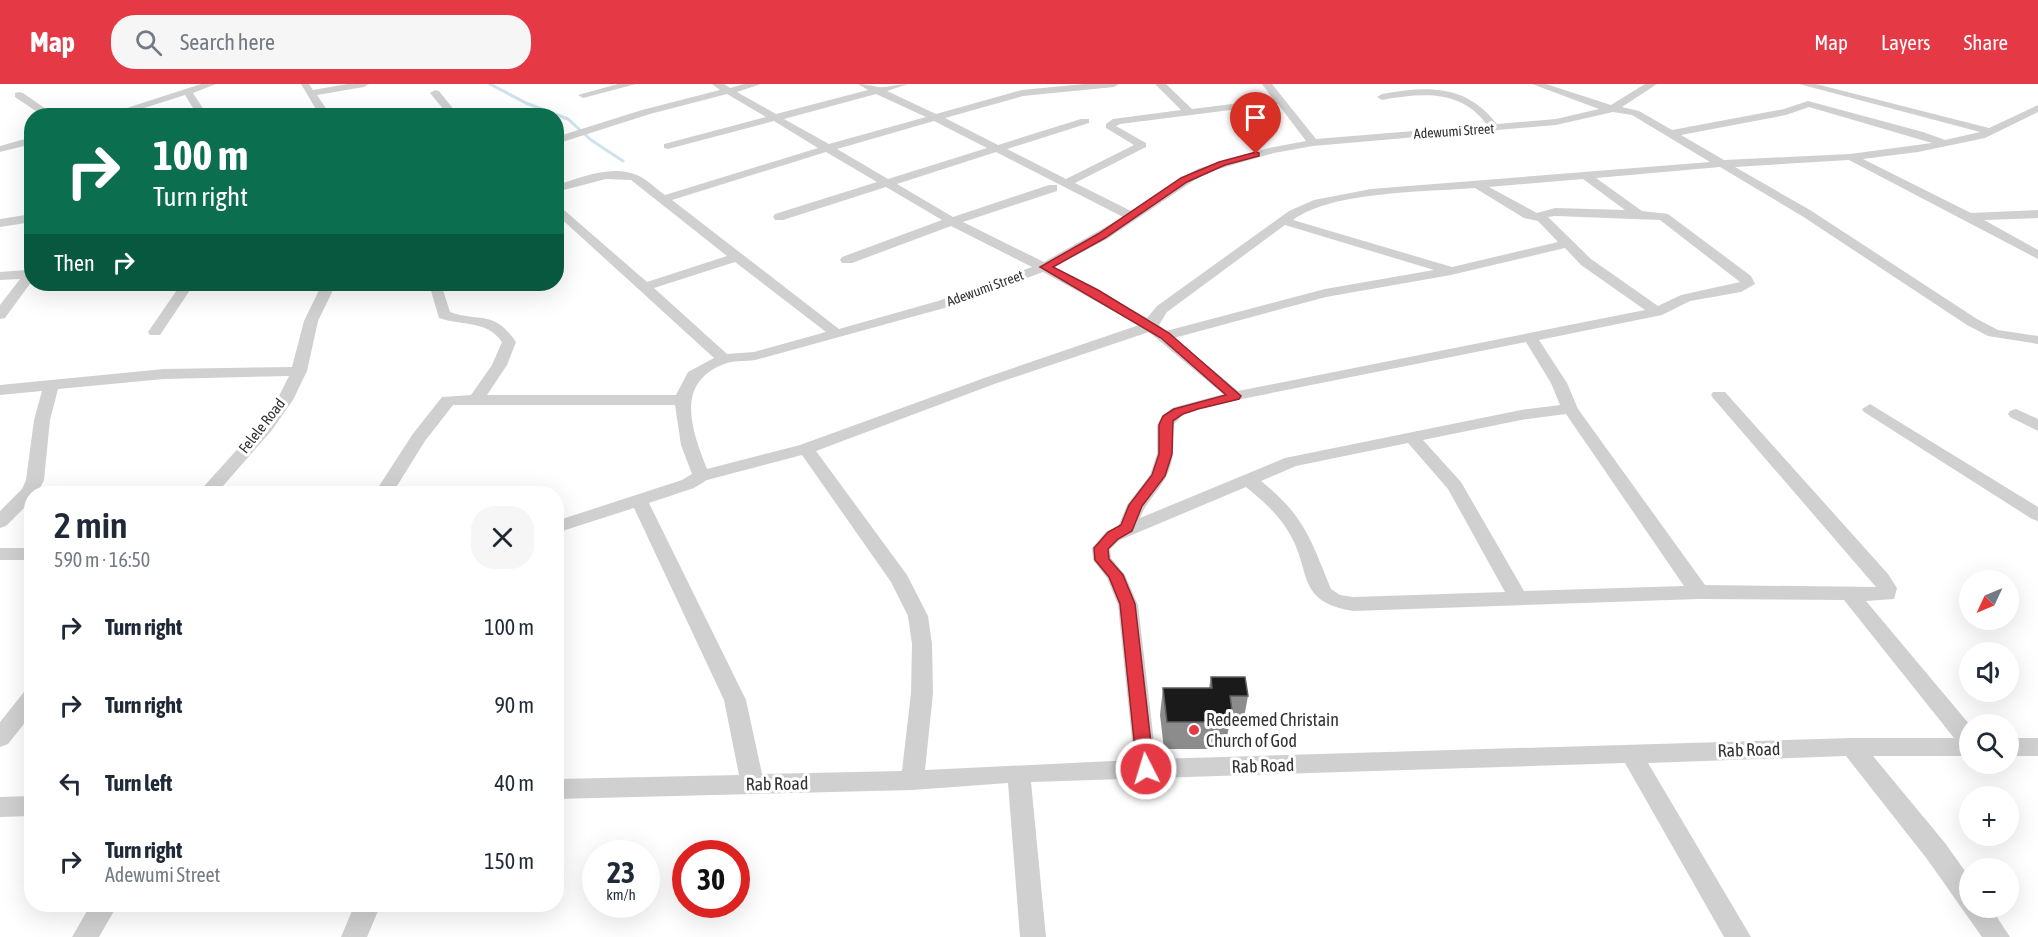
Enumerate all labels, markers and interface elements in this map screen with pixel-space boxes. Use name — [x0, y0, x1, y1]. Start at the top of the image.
search box — [111, 15, 531, 69]
text: Map — [30, 26, 75, 58]
icon: search — [132, 26, 165, 59]
text: Search here — [180, 29, 275, 55]
text: Map — [1814, 30, 1848, 54]
text: Layers — [1881, 30, 1931, 54]
text: Share — [1964, 30, 2008, 54]
pin — [1230, 92, 1281, 154]
icon: arrive — [1239, 101, 1272, 134]
street label: Adewumi Street — [1413, 120, 1495, 142]
text: 100 m — [153, 131, 248, 179]
icon: right — [54, 132, 132, 210]
text: Turn right — [153, 181, 248, 212]
icon: right — [107, 246, 140, 279]
text: Then — [54, 250, 95, 276]
street label: Adewumi Street — [944, 267, 1026, 309]
street label: Felele Road — [235, 395, 288, 456]
text: 2 min — [54, 504, 128, 546]
button: close — [471, 506, 534, 569]
text: 590 m · 16:50 — [54, 548, 150, 571]
north arrow — [1959, 570, 2019, 630]
map controls — [1959, 570, 2019, 918]
icon: right — [54, 611, 87, 644]
text: Turn right — [105, 614, 182, 640]
text: 100 m — [484, 614, 534, 640]
button: sound — [1959, 642, 2019, 702]
icon: right — [54, 689, 87, 722]
text: Turn right — [105, 692, 182, 718]
text: 90 m — [494, 692, 534, 718]
place label: Redeemed Christain Church of God — [1206, 709, 1339, 751]
button: search — [1959, 714, 2019, 774]
marker: Redeemed Christain Church of God — [1187, 723, 1201, 737]
position arrow — [1114, 737, 1178, 801]
street label: Rab Road — [1717, 738, 1781, 761]
street label: Rab Road — [1231, 754, 1295, 777]
icon: left — [54, 767, 87, 800]
text: Turn left — [105, 770, 172, 796]
text: 40 m — [494, 770, 534, 796]
street label: Rab Road — [745, 772, 809, 795]
button: + — [1959, 786, 2019, 846]
text: Turn right — [105, 837, 182, 863]
speed limit sign: 30 — [672, 840, 750, 918]
icon: right — [54, 845, 87, 878]
text: 150 m — [484, 848, 534, 874]
text: 23 — [607, 855, 635, 889]
button: − — [1959, 858, 2019, 918]
text: Adewumi Street — [105, 863, 220, 886]
text: km/h — [606, 886, 636, 903]

